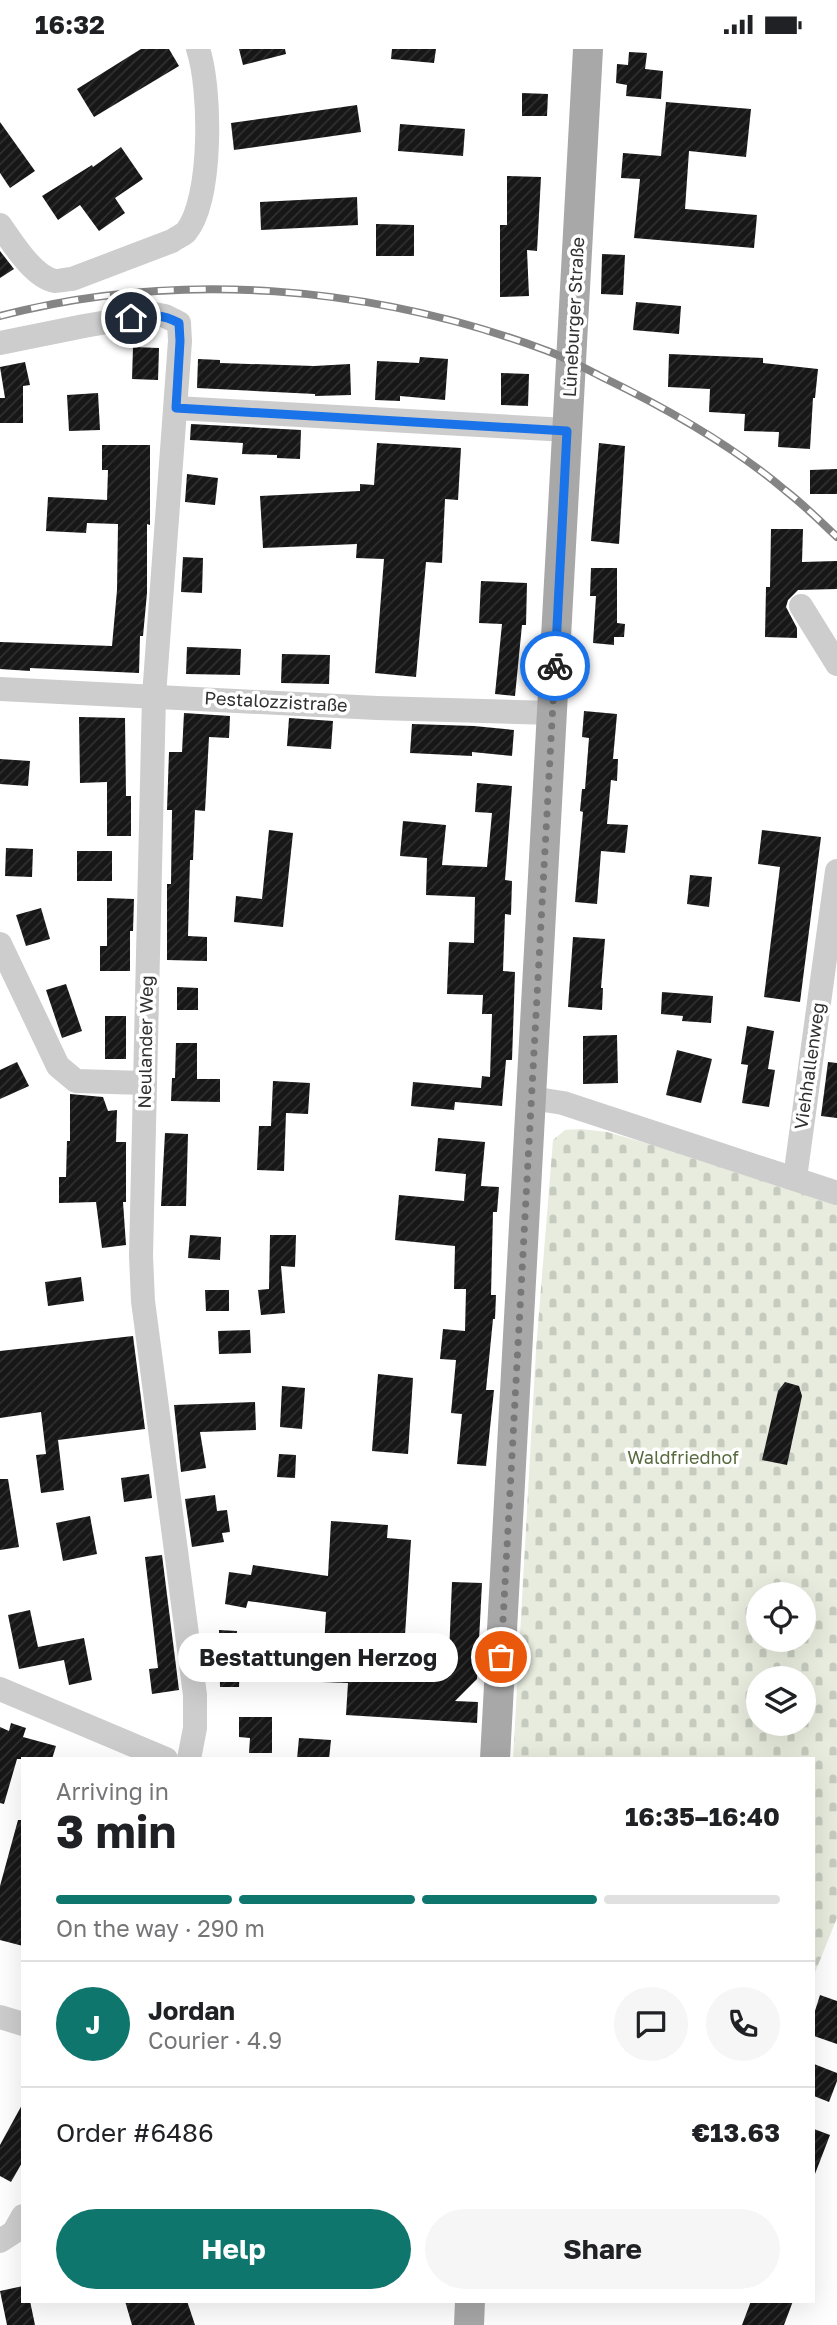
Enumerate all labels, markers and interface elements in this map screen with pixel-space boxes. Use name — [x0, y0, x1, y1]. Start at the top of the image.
text: 16:32 — [35, 9, 105, 40]
street label: Lüneburger Straße — [558, 236, 588, 398]
pin — [101, 288, 161, 348]
icon: home — [112, 299, 150, 337]
courier — [520, 631, 590, 701]
icon: bike — [536, 647, 574, 685]
street label: Pestalozzistraße — [204, 686, 348, 716]
street label: Neulander Weg — [133, 975, 157, 1109]
street label: Viehhallenweg — [789, 1001, 829, 1131]
park label: Waldfriedhof — [627, 1446, 739, 1468]
map controls — [746, 1582, 816, 1736]
button: locate — [746, 1582, 816, 1652]
pin — [471, 1627, 531, 1687]
callout: Bestattungen Herzog — [179, 1633, 459, 1681]
icon: bag — [482, 1638, 520, 1676]
text: Bestattungen Herzog — [199, 1643, 437, 1671]
button: layers — [746, 1666, 816, 1736]
text: Arriving in — [56, 1777, 169, 1805]
text: 16:35–16:40 — [625, 1801, 780, 1832]
text: 3 min — [56, 1803, 176, 1858]
text: On the way · 290 m — [56, 1914, 265, 1942]
button: chat — [614, 1987, 688, 2061]
button: phone — [706, 1987, 780, 2061]
text: Jordan — [148, 1995, 235, 2026]
text: J — [86, 2009, 100, 2040]
text: Courier · 4.9 — [148, 2026, 282, 2054]
text: Order #6486 — [56, 2117, 214, 2148]
text: €13.63 — [692, 2117, 780, 2148]
button: Help — [56, 2209, 411, 2289]
button: Share — [425, 2209, 780, 2289]

